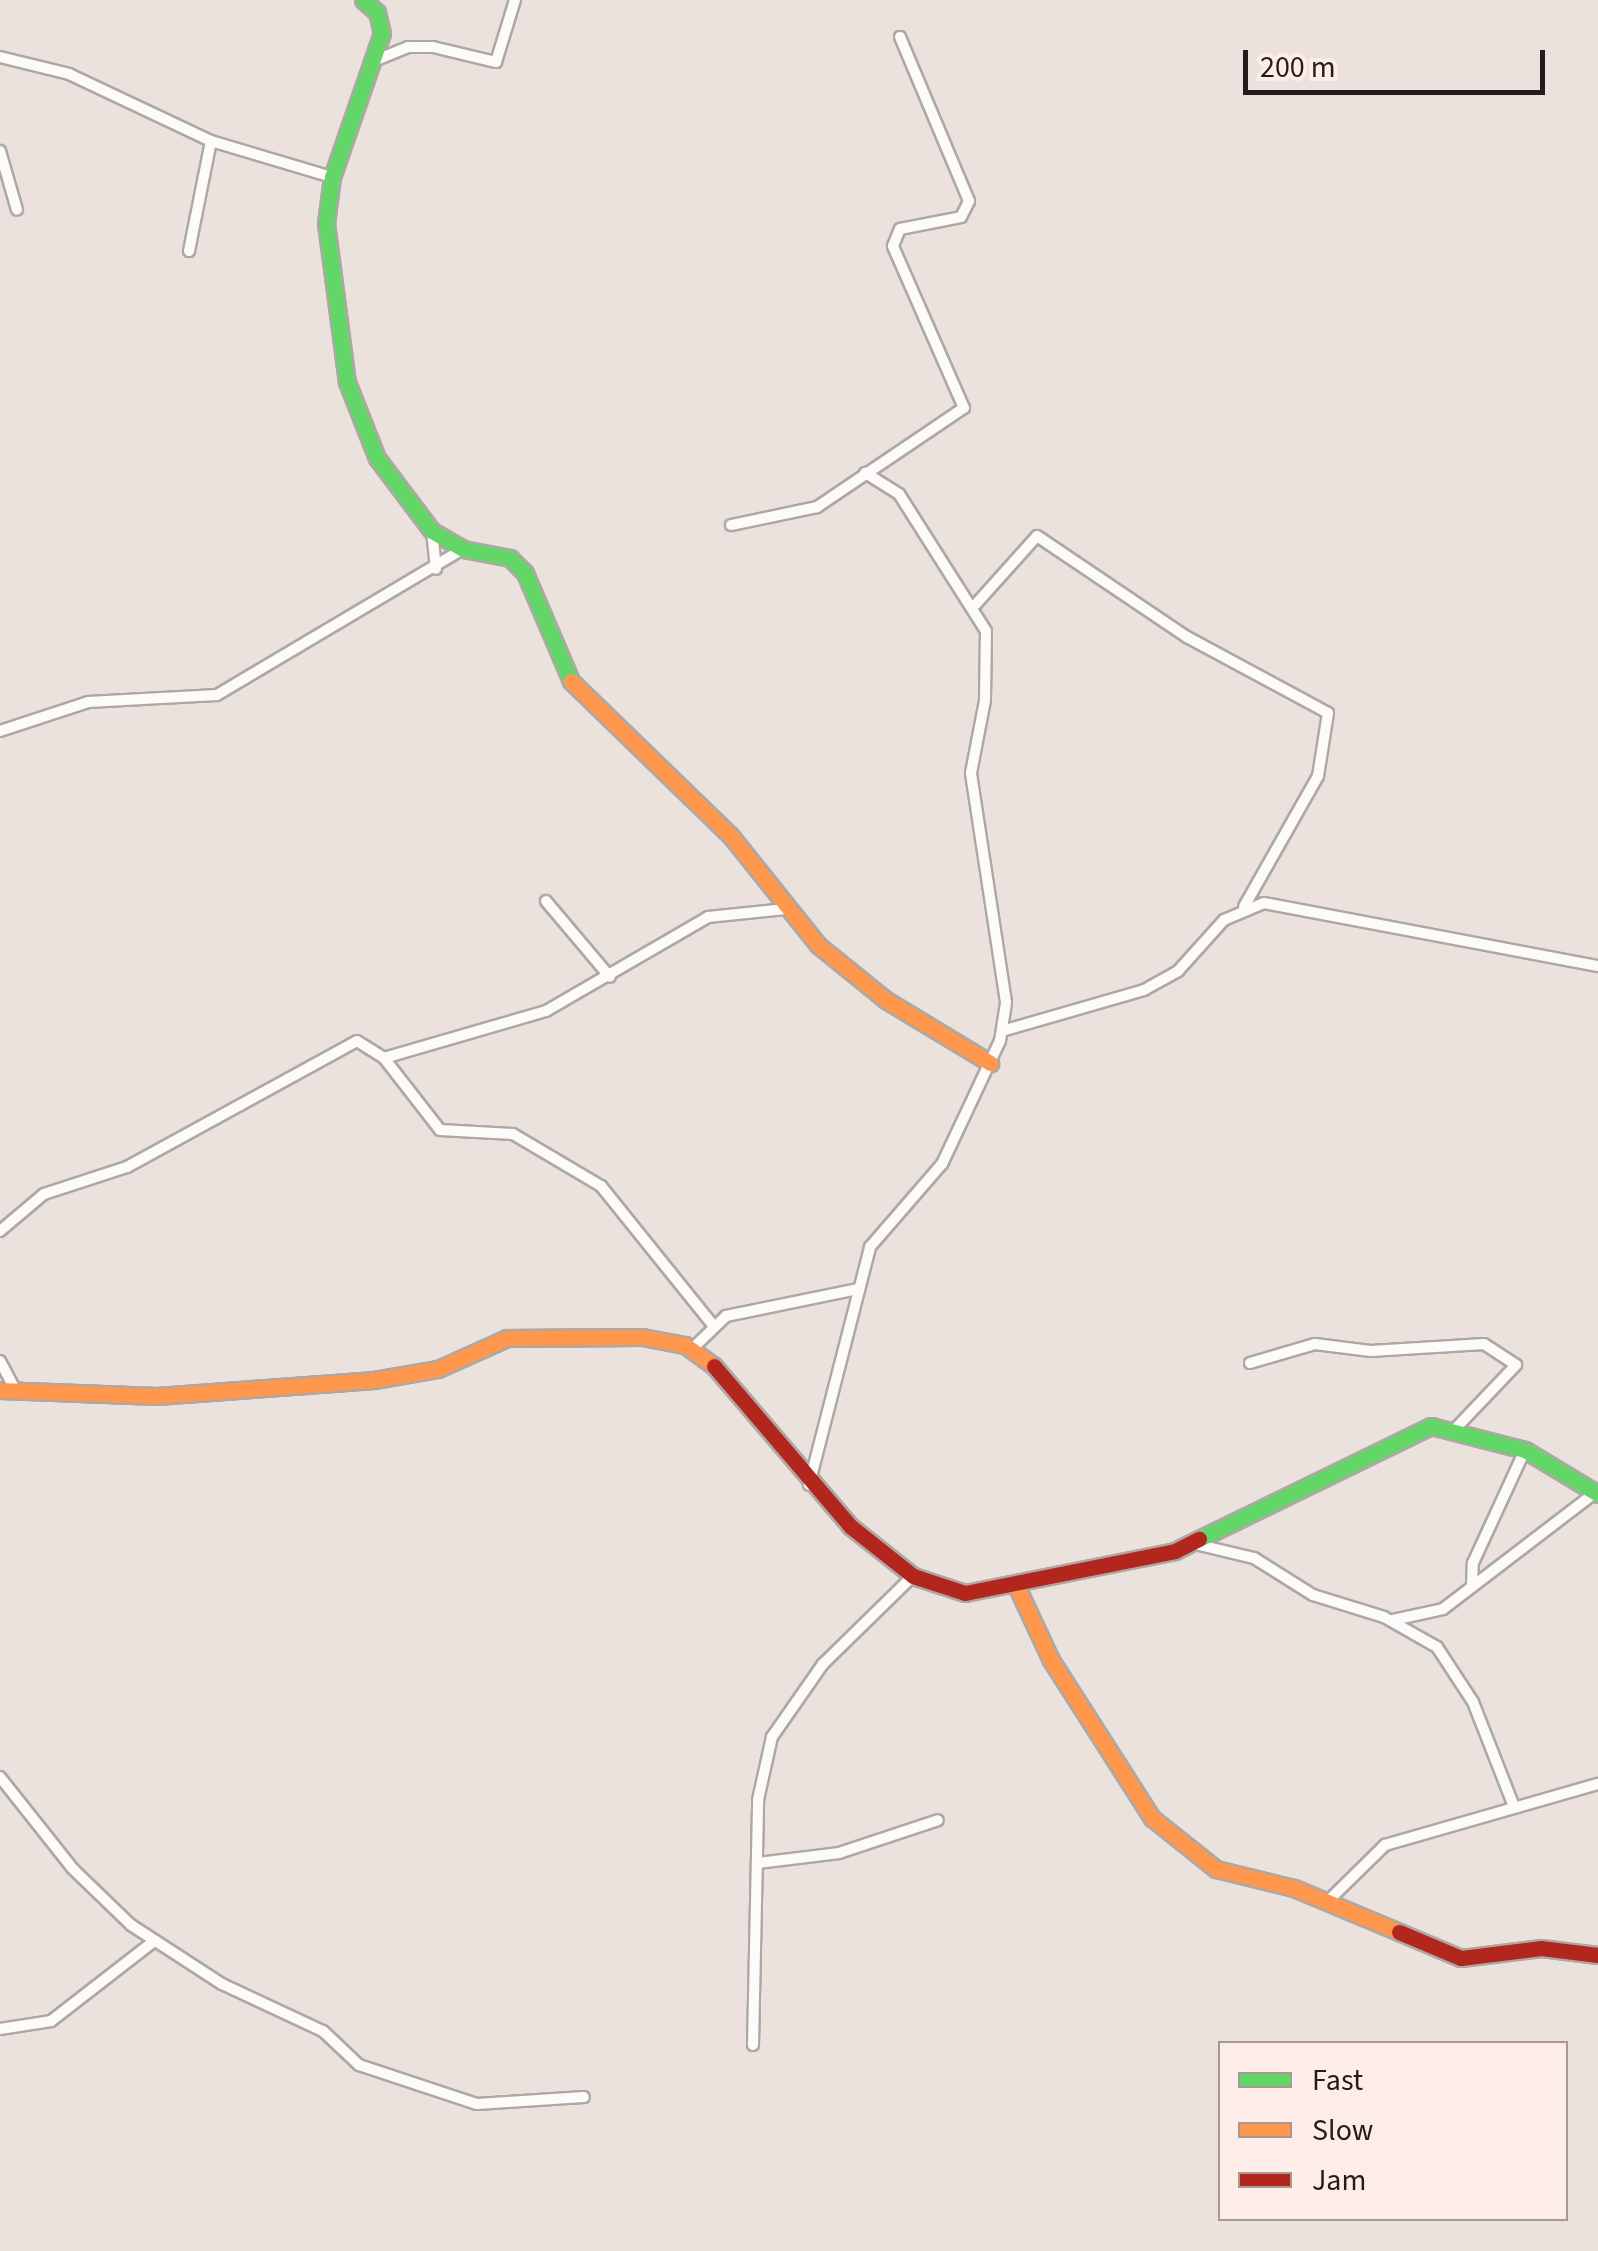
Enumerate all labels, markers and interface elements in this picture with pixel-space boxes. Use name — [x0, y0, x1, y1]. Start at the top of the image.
scale bar — [1248, 30, 1550, 92]
text: 200 m — [1260, 46, 1336, 89]
legend — [1218, 2041, 1568, 2221]
text: Fast — [1312, 2059, 1363, 2102]
text: Slow — [1312, 2109, 1373, 2152]
text: Jam — [1312, 2159, 1366, 2202]

